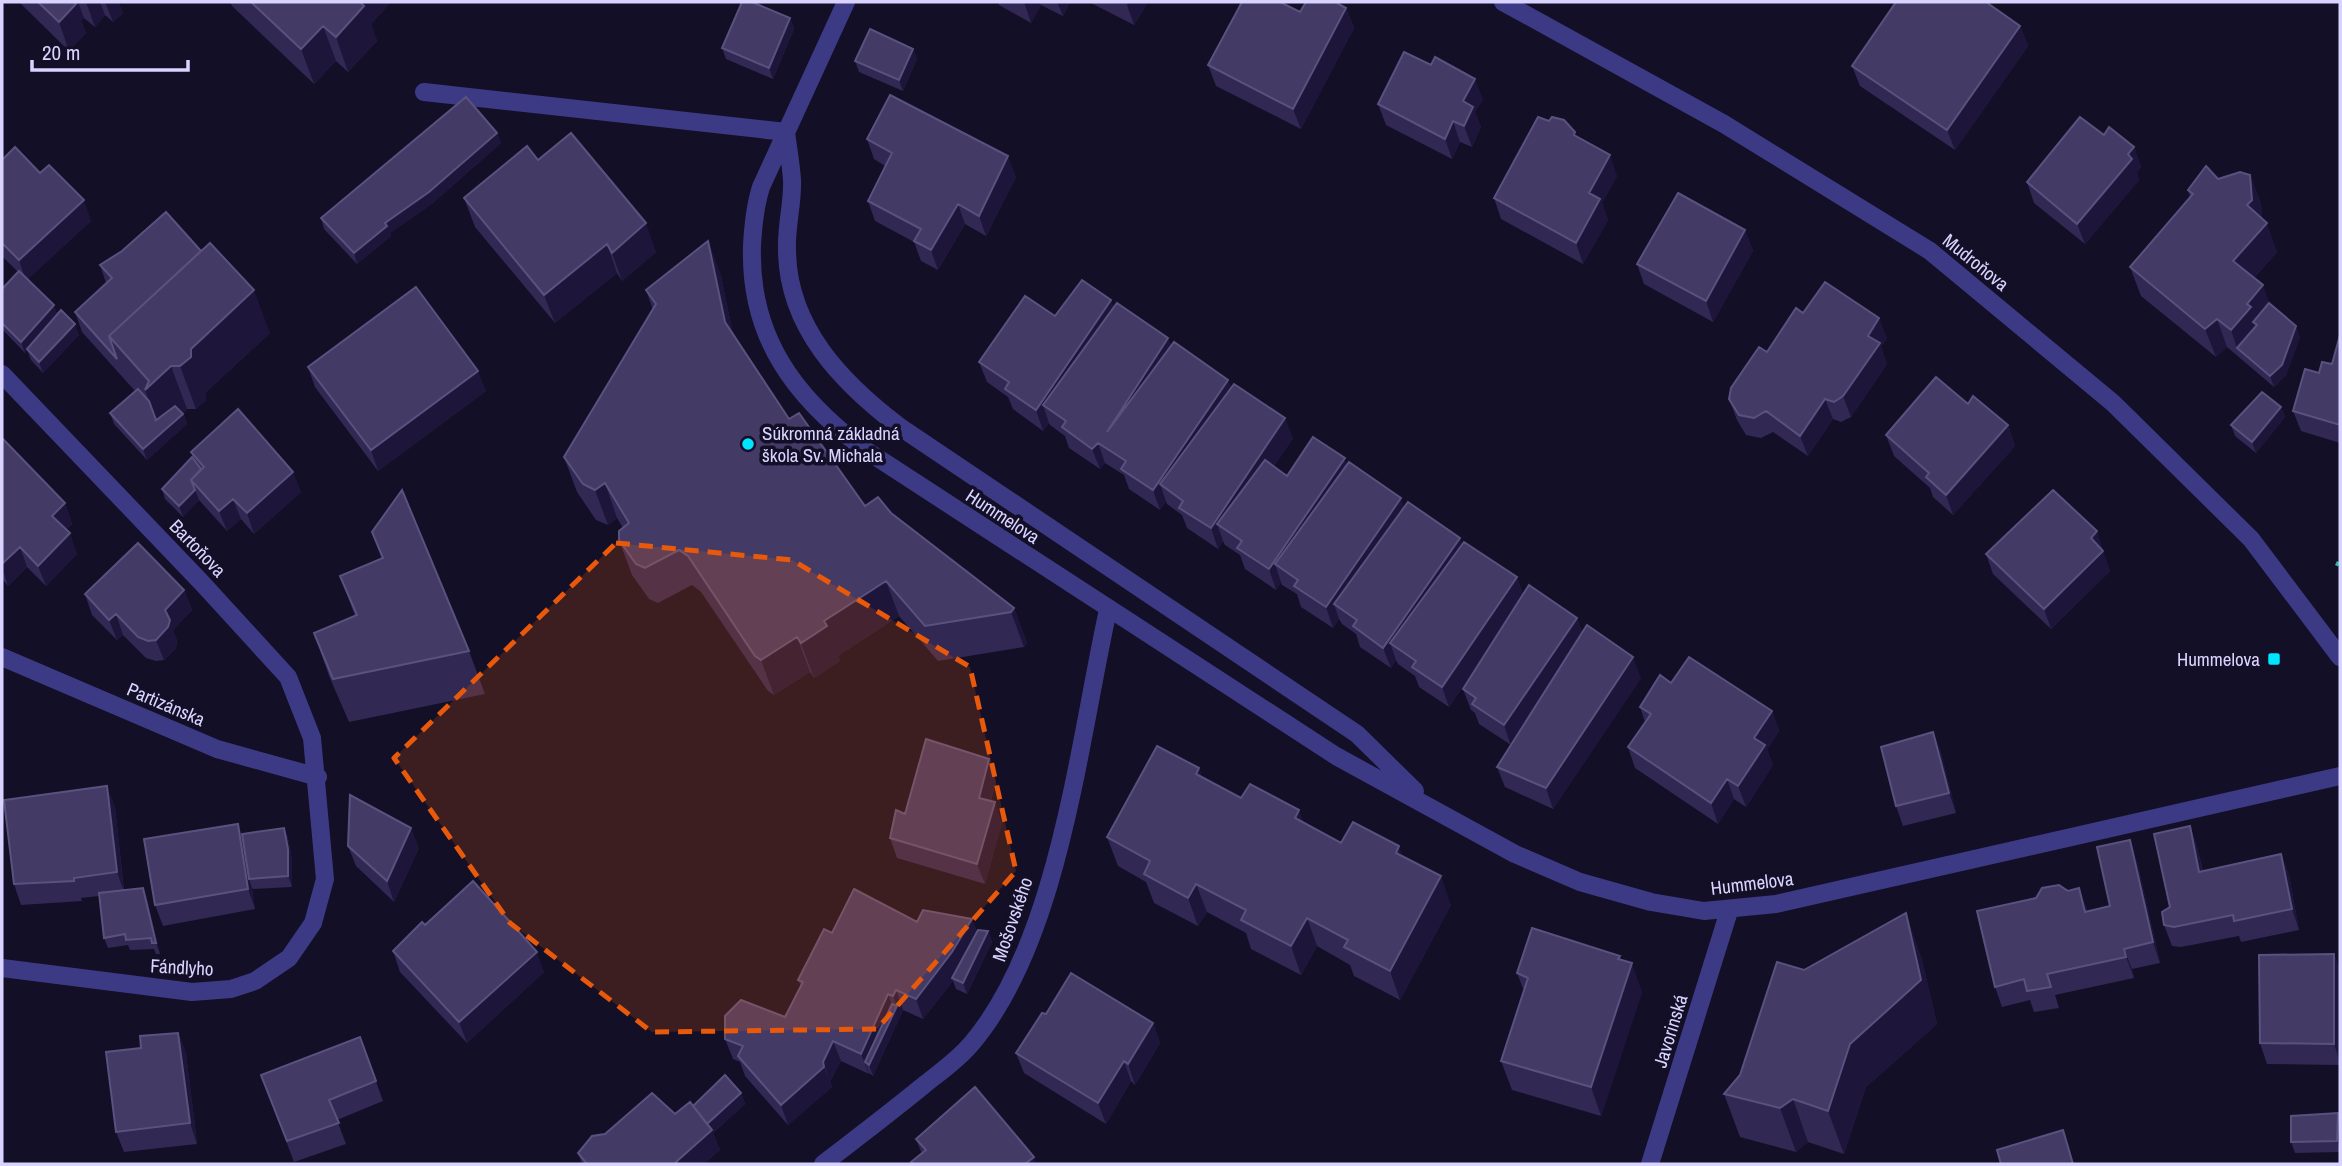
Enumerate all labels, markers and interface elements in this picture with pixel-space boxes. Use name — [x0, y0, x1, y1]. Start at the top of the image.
scale bar — [32, 28, 187, 72]
text: 20 m — [42, 38, 80, 67]
street label: Mudroňova — [1938, 227, 2015, 297]
place label: Súkromná základná škola Sv. Michala — [762, 420, 900, 468]
marker: Súkromná základná škola Sv. Michala — [740, 436, 756, 452]
street label: Hummelova — [961, 482, 1045, 550]
street label: Bartoňova — [164, 513, 232, 583]
place label: Hummelova — [2177, 646, 2260, 672]
marker: Hummelova — [2266, 651, 2282, 667]
street label: Partizánska — [123, 676, 209, 732]
street label: Hummelova — [1709, 865, 1795, 901]
street label: Mošovského — [985, 873, 1039, 965]
street label: Fándlyho — [150, 952, 214, 982]
street label: Javorinská — [1647, 991, 1694, 1071]

